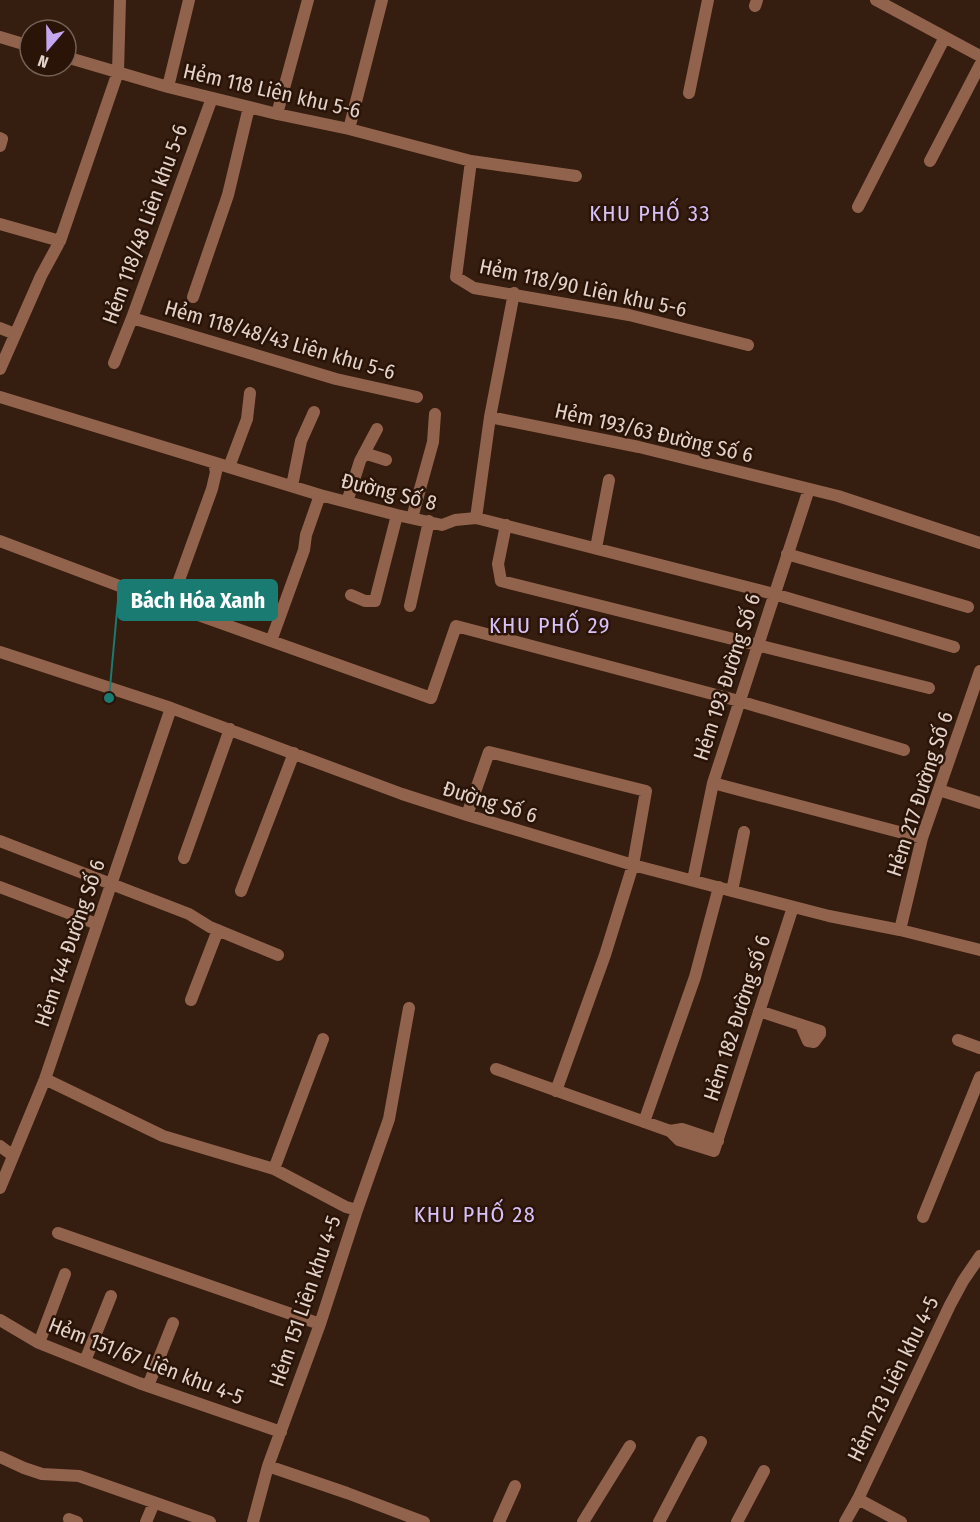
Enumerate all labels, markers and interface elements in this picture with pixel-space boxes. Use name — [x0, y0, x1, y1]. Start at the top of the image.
north arrow — [18, 18, 78, 78]
text: N — [35, 51, 51, 72]
street label: Hẻm 118 Liên khu 5-6 — [181, 58, 363, 124]
street label: Hẻm 118/48 Liên khu 5-6 — [97, 121, 193, 327]
district label: KHU PHỐ 33 — [589, 197, 711, 227]
street label: Hẻm 118/90 Liên khu 5-6 — [477, 253, 689, 323]
street label: Hẻm 118/48/43 Liên khu 5-6 — [162, 295, 398, 385]
street label: Hẻm 193/63 Đường Số 6 — [552, 398, 756, 468]
street label: Đường Số 8 — [338, 468, 440, 516]
callout: Bách Hóa Xanh — [118, 580, 277, 620]
text: Bách Hóa Xanh — [131, 587, 265, 614]
street label: Hẻm 193 Đường Số 6 — [688, 590, 766, 764]
district label: KHU PHỐ 29 — [489, 609, 611, 639]
street label: Hẻm 217 Đường Số 6 — [881, 708, 959, 880]
street label: Đường Số 6 — [439, 775, 541, 829]
street label: Hẻm 144 Đường Số 6 — [29, 856, 111, 1030]
street label: Hẻm 182 Đường số 6 — [698, 932, 776, 1104]
district label: KHU PHỐ 28 — [414, 1198, 536, 1228]
street label: Hẻm 151 Liên khu 4-5 — [264, 1212, 346, 1390]
street label: Hẻm 213 Liên khu 4-5 — [842, 1292, 944, 1466]
street label: Hẻm 151/67 Liên khu 4-5 — [45, 1312, 247, 1410]

